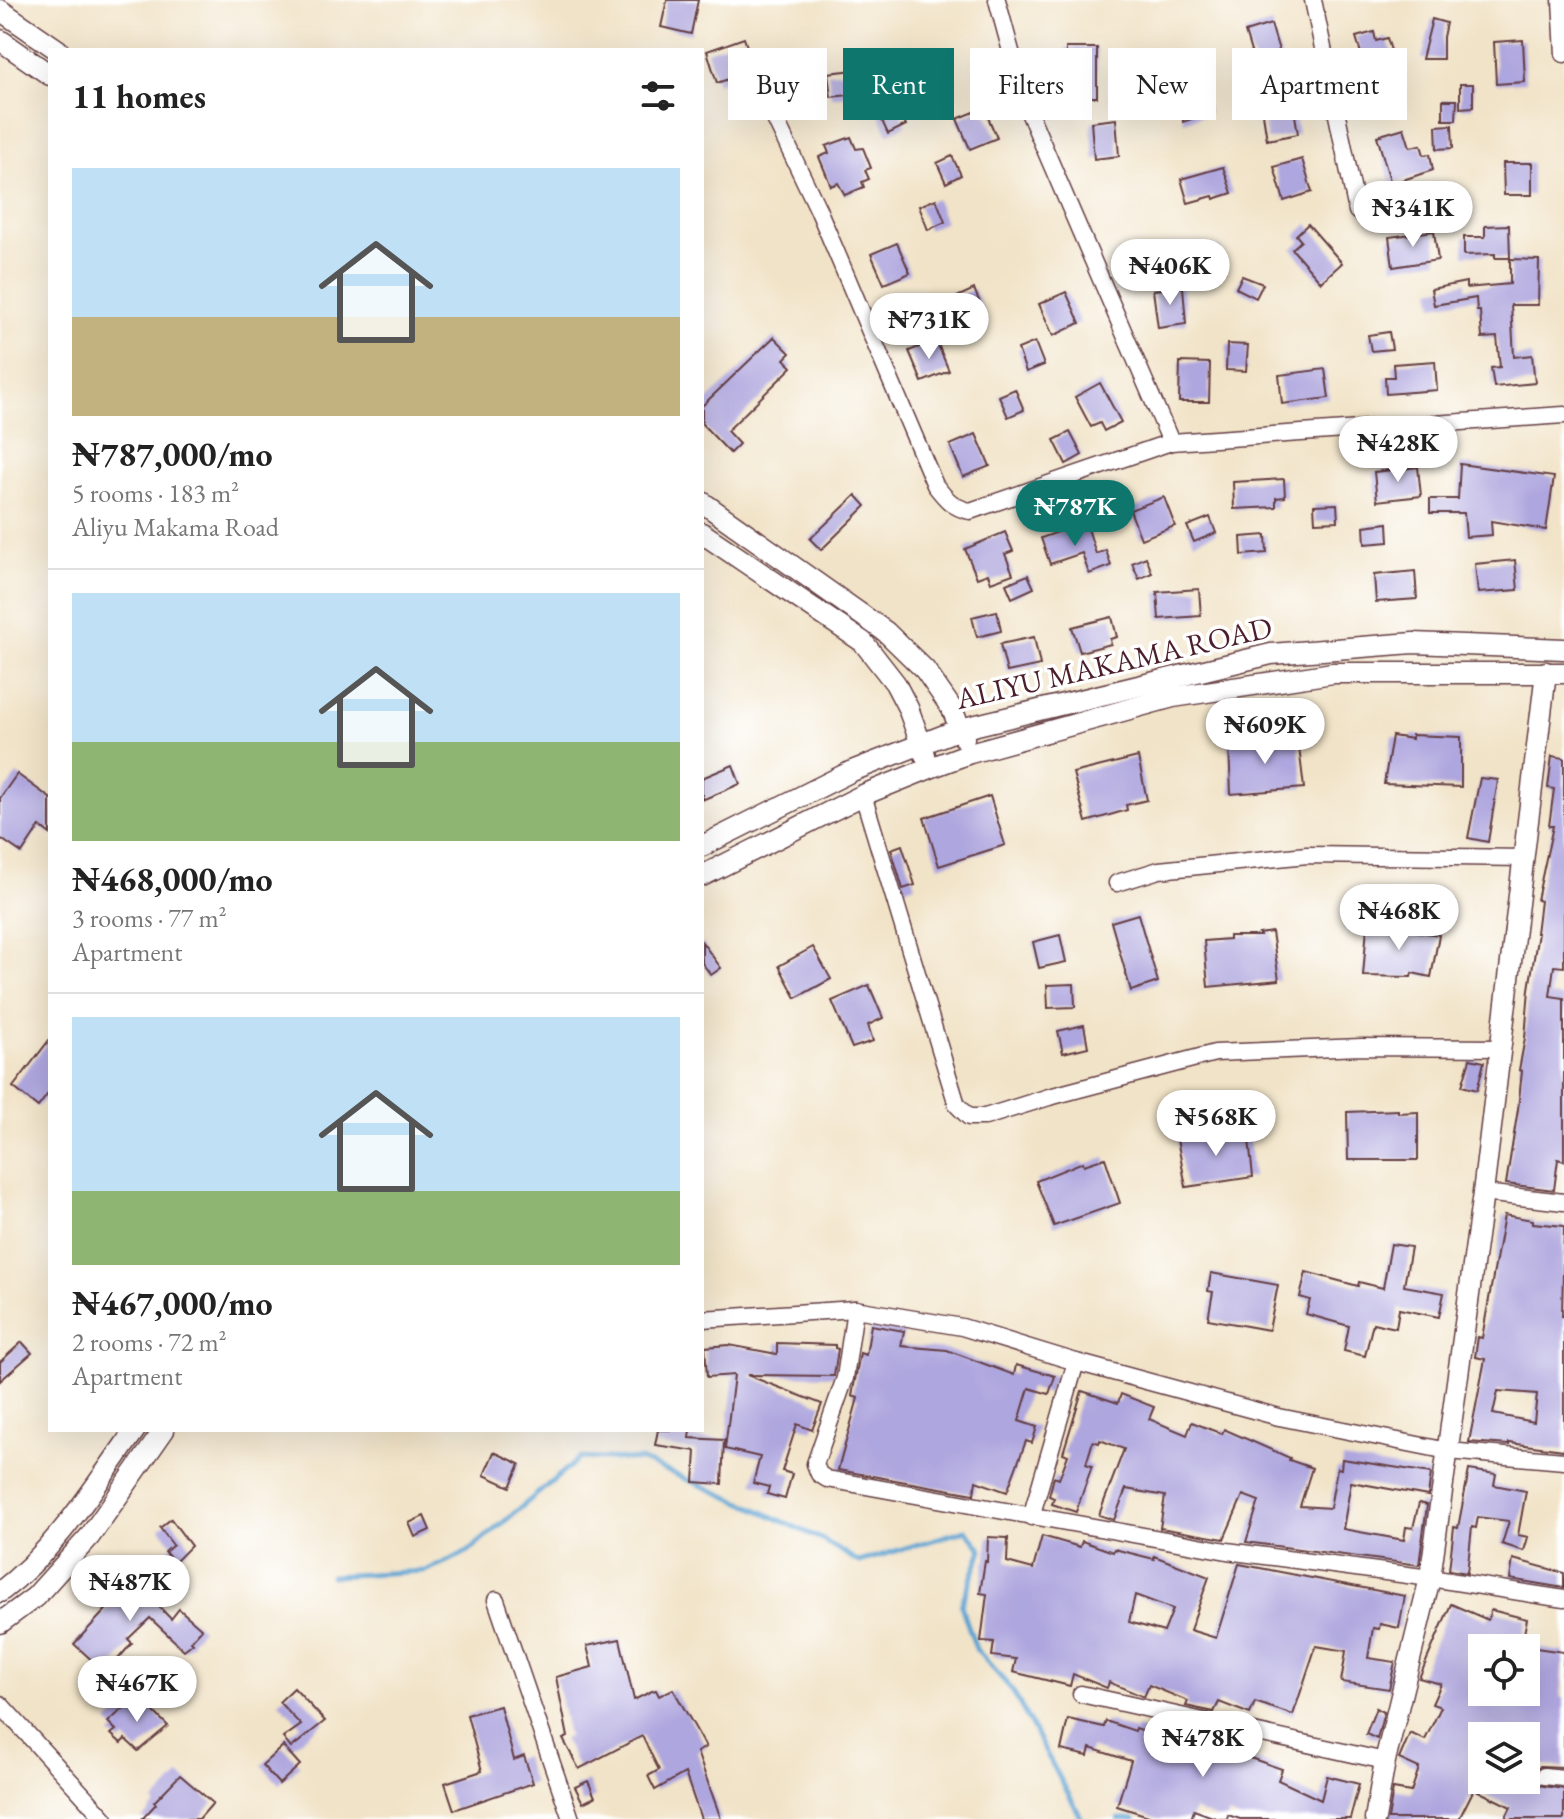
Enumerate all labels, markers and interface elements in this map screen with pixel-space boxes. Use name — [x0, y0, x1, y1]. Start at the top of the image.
chip: Buy — [728, 48, 827, 120]
chip: Rent — [843, 48, 954, 120]
chip: Filters — [970, 48, 1092, 120]
chip: New — [1108, 48, 1216, 120]
chip: Apartment — [1232, 48, 1407, 120]
text: 11 homes — [72, 74, 206, 118]
icon: filters — [636, 74, 680, 118]
pin: ₦341K — [1357, 181, 1469, 249]
text: ₦341K — [1372, 190, 1454, 224]
icon: home — [304, 220, 448, 364]
pin: ₦406K — [1114, 239, 1226, 307]
text: ₦406K — [1129, 248, 1211, 282]
pin: ₦731K — [873, 293, 985, 361]
text: ₦731K — [888, 302, 970, 336]
pin: ₦428K — [1342, 416, 1454, 484]
text: ₦428K — [1357, 425, 1439, 459]
text: ₦787,000/mo — [72, 432, 273, 476]
text: 5 rooms · 183 m² — [72, 476, 239, 510]
pin: ₦787K — [1019, 480, 1131, 548]
text: ₦787K — [1034, 489, 1116, 523]
text: Aliyu Makama Road — [72, 510, 279, 544]
street label: ALIYU MAKAMA ROAD — [951, 607, 1276, 718]
icon: home — [304, 645, 448, 789]
pin: ₦609K — [1209, 698, 1321, 766]
text: ₦609K — [1224, 707, 1306, 741]
text: ₦468,000/mo — [72, 857, 273, 901]
pin: ₦468K — [1343, 884, 1455, 952]
text: ₦468K — [1358, 893, 1440, 927]
text: 3 rooms · 77 m² — [72, 901, 227, 935]
text: Apartment — [72, 935, 182, 969]
icon: home — [304, 1069, 448, 1213]
pin: ₦568K — [1160, 1090, 1272, 1158]
text: ₦568K — [1175, 1099, 1257, 1133]
text: ₦467,000/mo — [72, 1281, 273, 1325]
text: 2 rooms · 72 m² — [72, 1325, 227, 1359]
text: Apartment — [72, 1359, 182, 1393]
pin: ₦487K — [74, 1555, 186, 1623]
text: ₦487K — [89, 1564, 171, 1598]
map controls — [1468, 1634, 1540, 1794]
button: locate — [1468, 1634, 1540, 1706]
pin: ₦467K — [81, 1656, 193, 1724]
text: ₦467K — [96, 1665, 178, 1699]
pin: ₦478K — [1147, 1711, 1259, 1779]
text: ₦478K — [1162, 1720, 1244, 1754]
button: layers — [1468, 1722, 1540, 1794]

